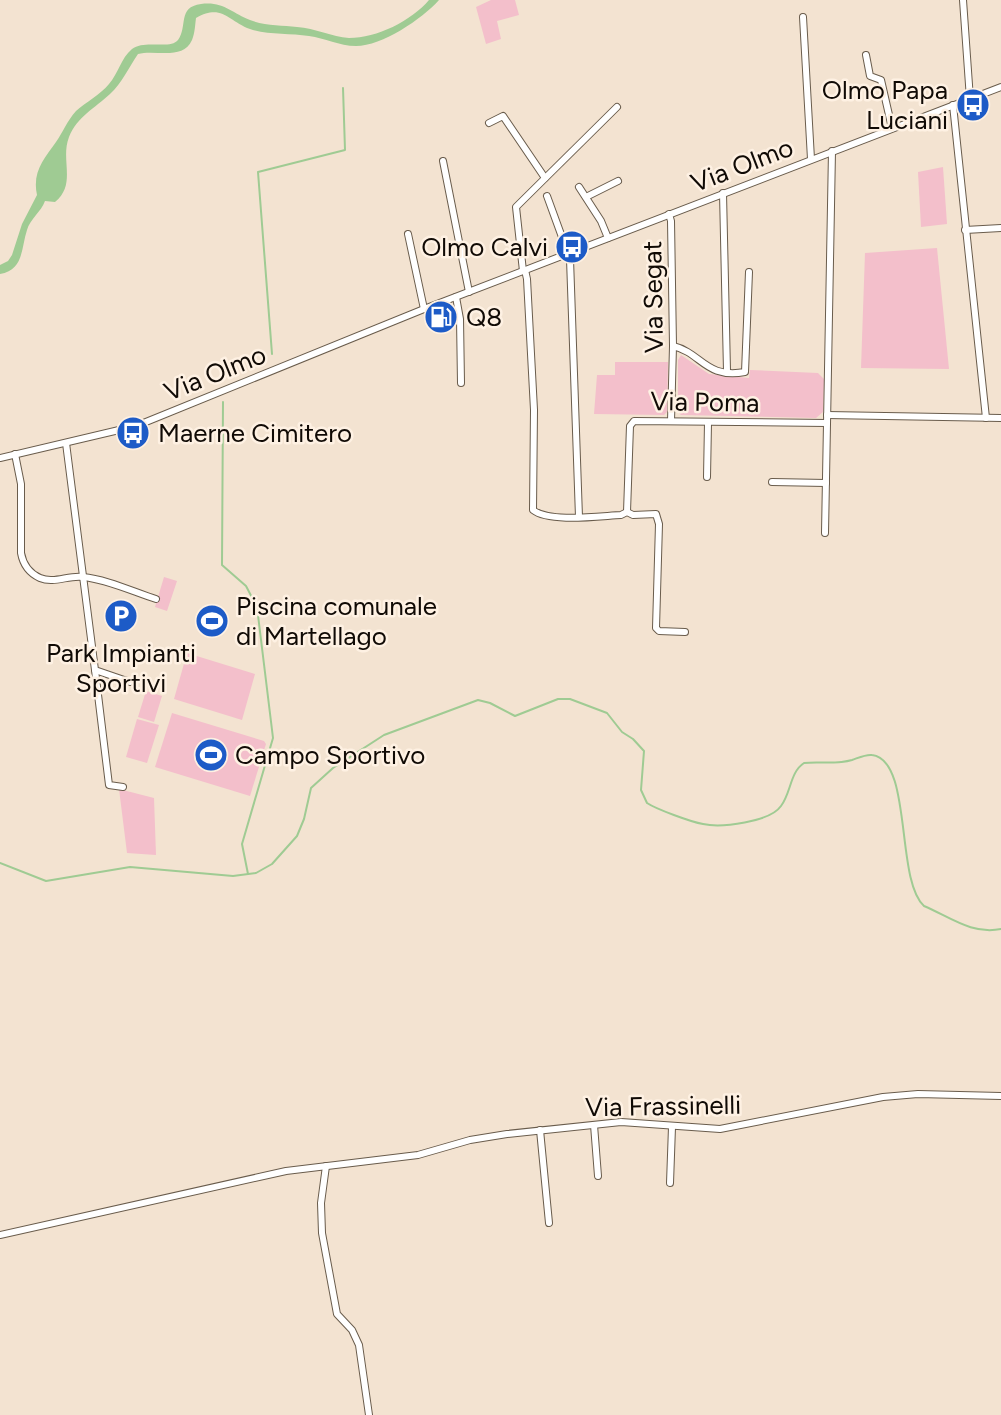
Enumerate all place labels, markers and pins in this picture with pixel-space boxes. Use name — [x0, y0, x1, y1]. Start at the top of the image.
place label: Olmo Papa Luciani — [822, 74, 948, 136]
bus stop icon: Olmo Papa Luciani — [954, 86, 992, 124]
bus stop icon: Olmo Calvi — [553, 228, 591, 266]
place label: Olmo Calvi — [421, 231, 548, 263]
fuel station icon: Q8 — [422, 298, 460, 336]
place label: Q8 — [466, 301, 502, 333]
bus stop icon: Maerne Cimitero — [114, 414, 152, 452]
place label: Maerne Cimitero — [158, 417, 352, 449]
place label: Piscina comunale di Martellago — [236, 590, 437, 652]
parking icon: Park Impianti Sportivi — [102, 597, 140, 635]
sports icon: Piscina comunale di Martellago — [193, 602, 231, 640]
place label: Park Impianti Sportivi — [46, 637, 196, 699]
sports icon: Campo Sportivo — [192, 736, 230, 774]
place label: Campo Sportivo — [235, 739, 425, 771]

